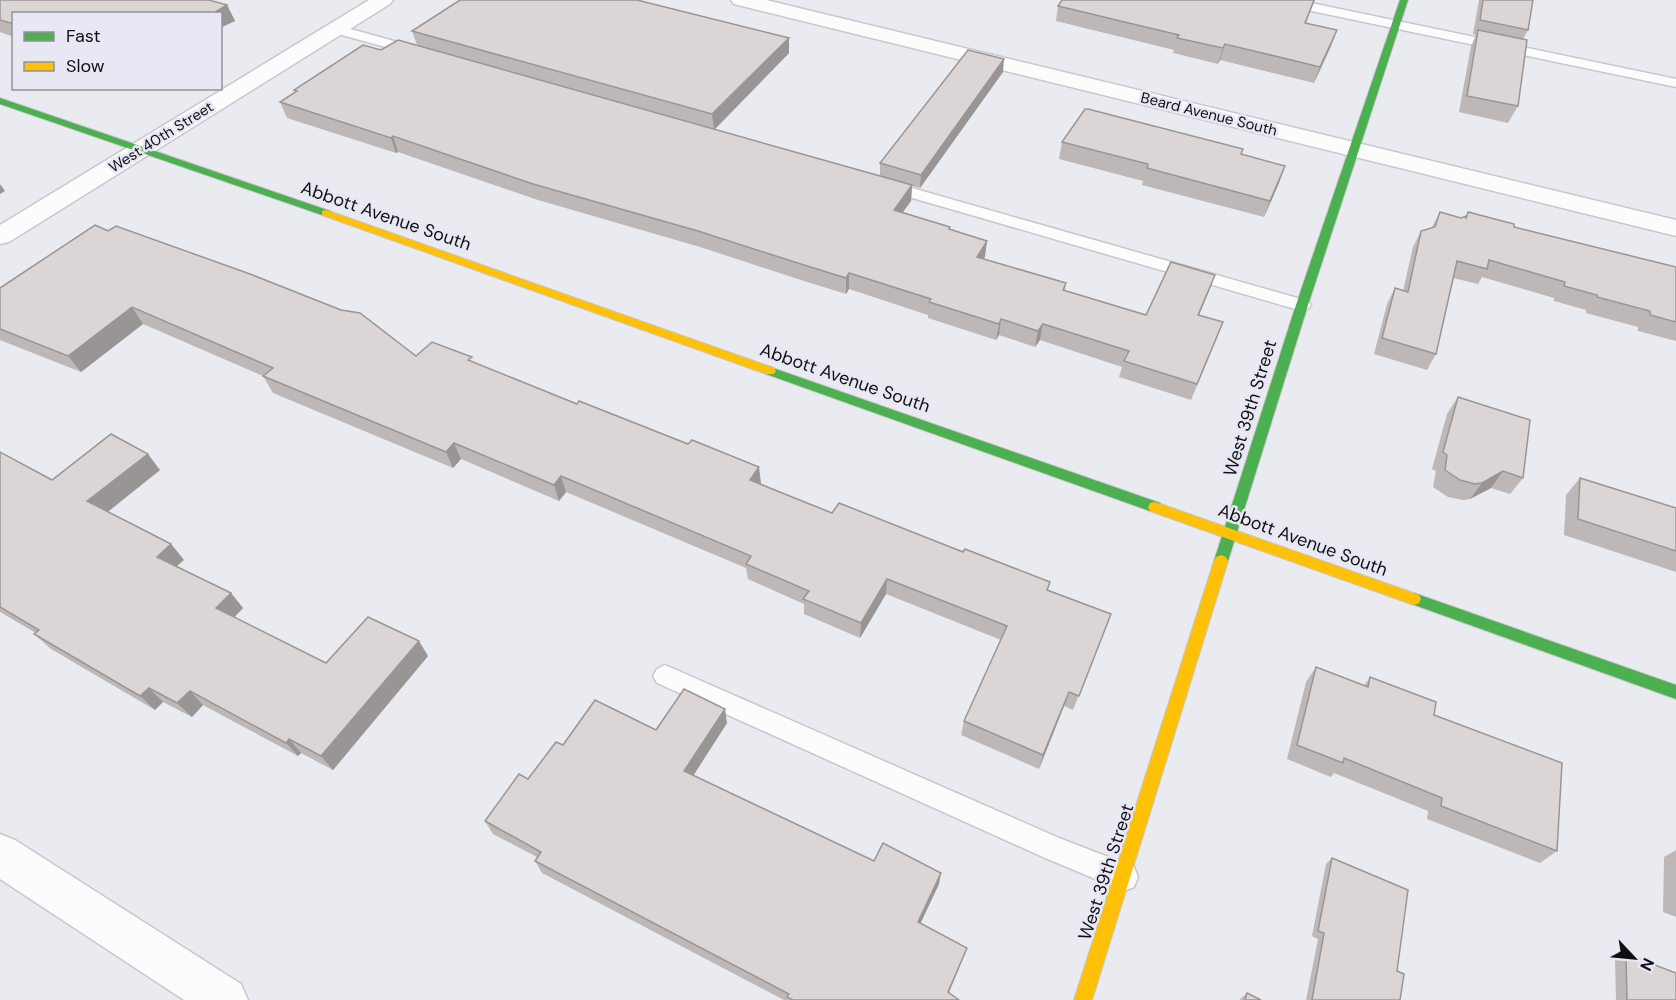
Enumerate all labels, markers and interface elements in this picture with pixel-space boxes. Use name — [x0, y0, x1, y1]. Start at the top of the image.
legend — [12, 12, 222, 90]
text: Fast — [66, 24, 101, 48]
text: Slow — [66, 54, 105, 78]
street label: Beard Avenue South — [1139, 87, 1279, 141]
street label: West 40th Street — [105, 97, 217, 177]
street label: Abbott Avenue South — [298, 176, 474, 256]
street label: West 39th Street — [1218, 337, 1282, 479]
street label: Abbott Avenue South — [757, 338, 933, 418]
street label: Abbott Avenue South — [1215, 498, 1391, 582]
street label: West 39th Street — [1073, 801, 1139, 943]
north arrow — [1604, 928, 1664, 988]
text: N — [1635, 955, 1659, 974]

